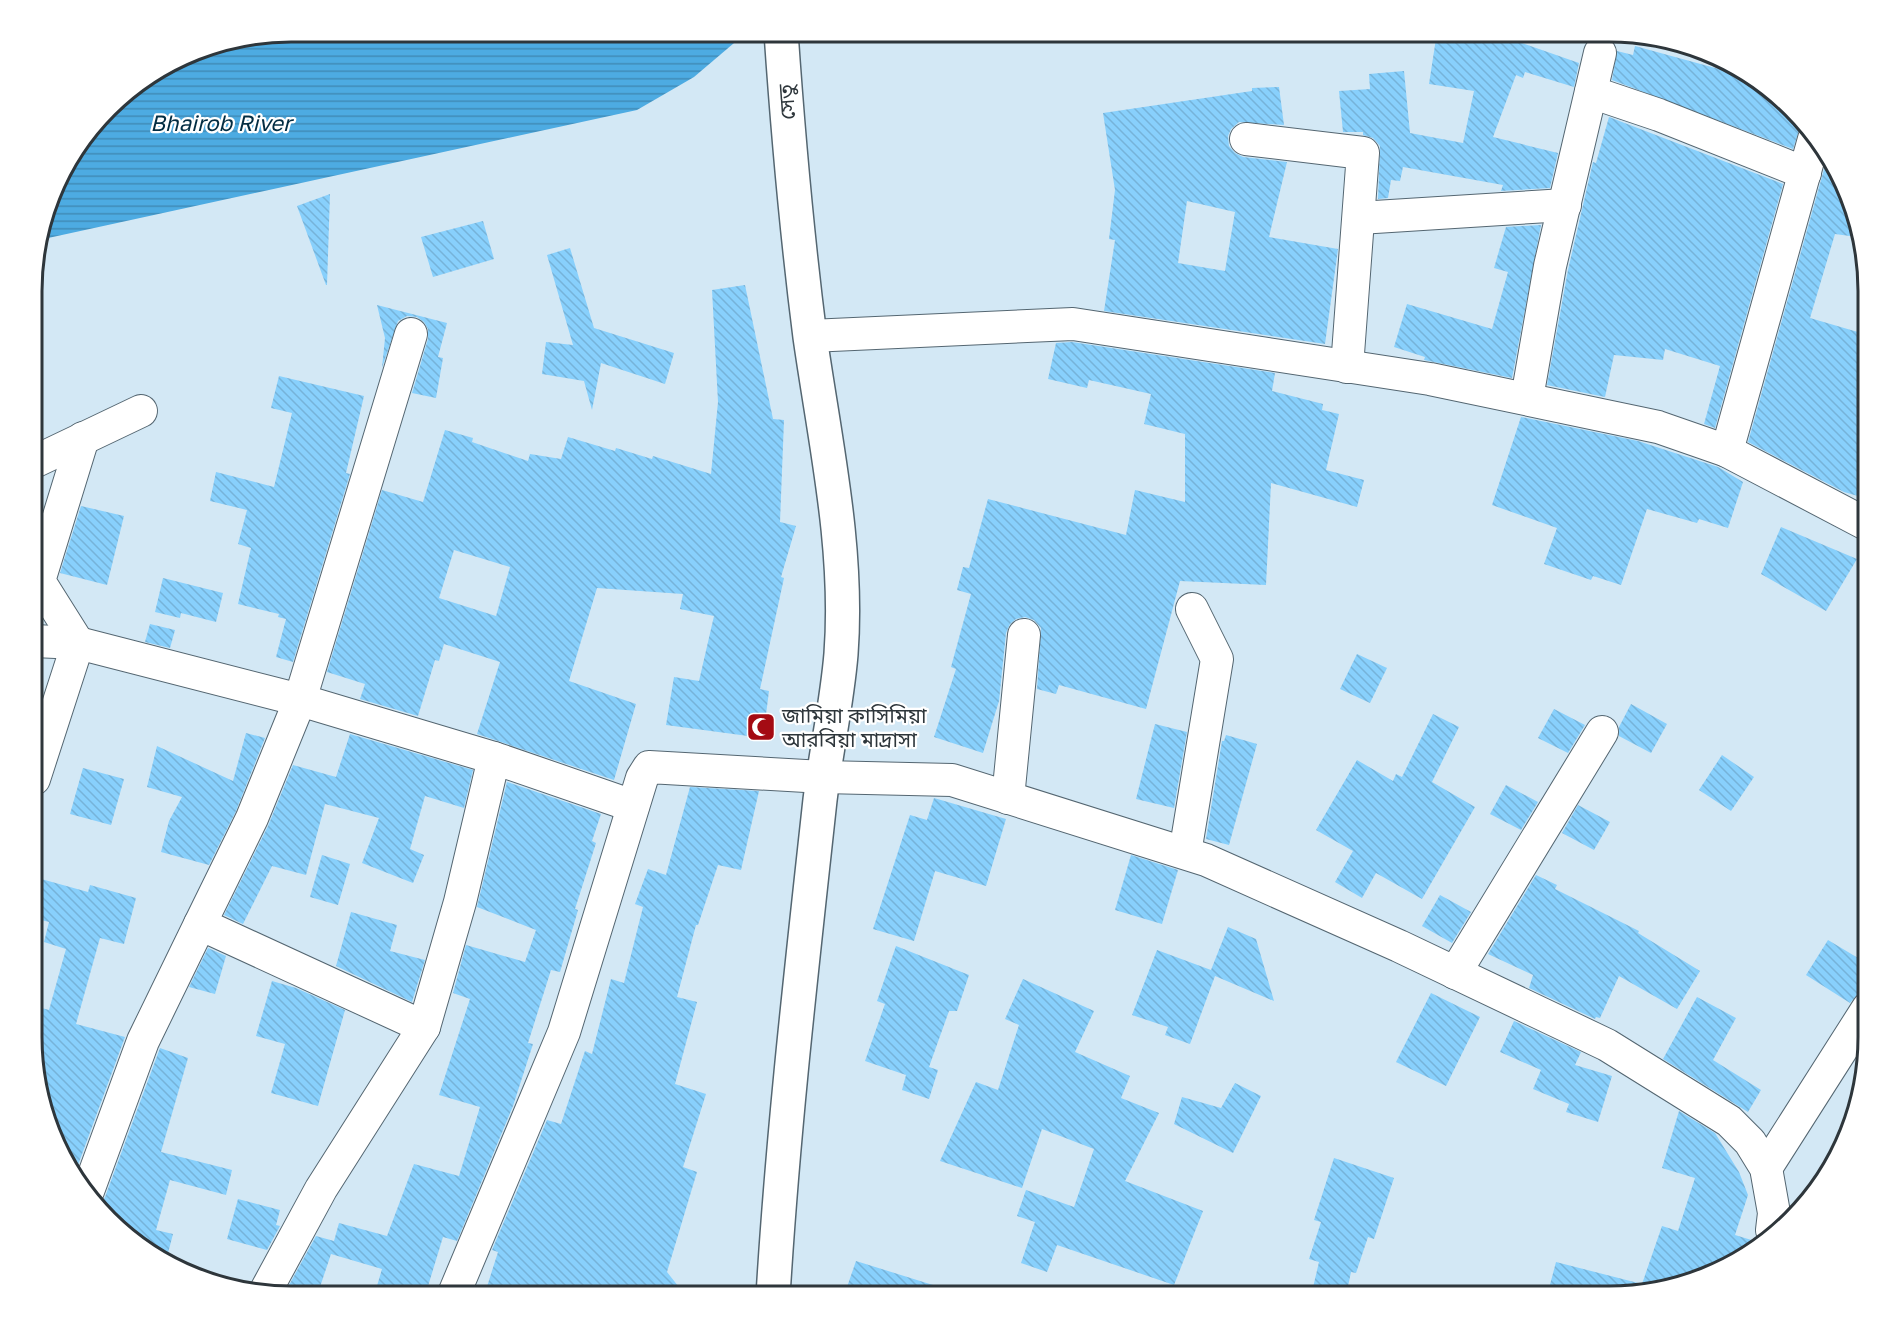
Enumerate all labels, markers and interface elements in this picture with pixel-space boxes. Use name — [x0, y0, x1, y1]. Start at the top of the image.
street label: সেতু — [772, 82, 801, 121]
water label: Bhairob River — [150, 109, 295, 136]
place label: জামিয়া কাসিমিয়া আরবিয়া মাদ্রাসা — [781, 702, 927, 752]
mosque icon: জামিয়া কাসিমিয়া আরবিয়া মাদ্রাসা — [745, 711, 777, 743]

